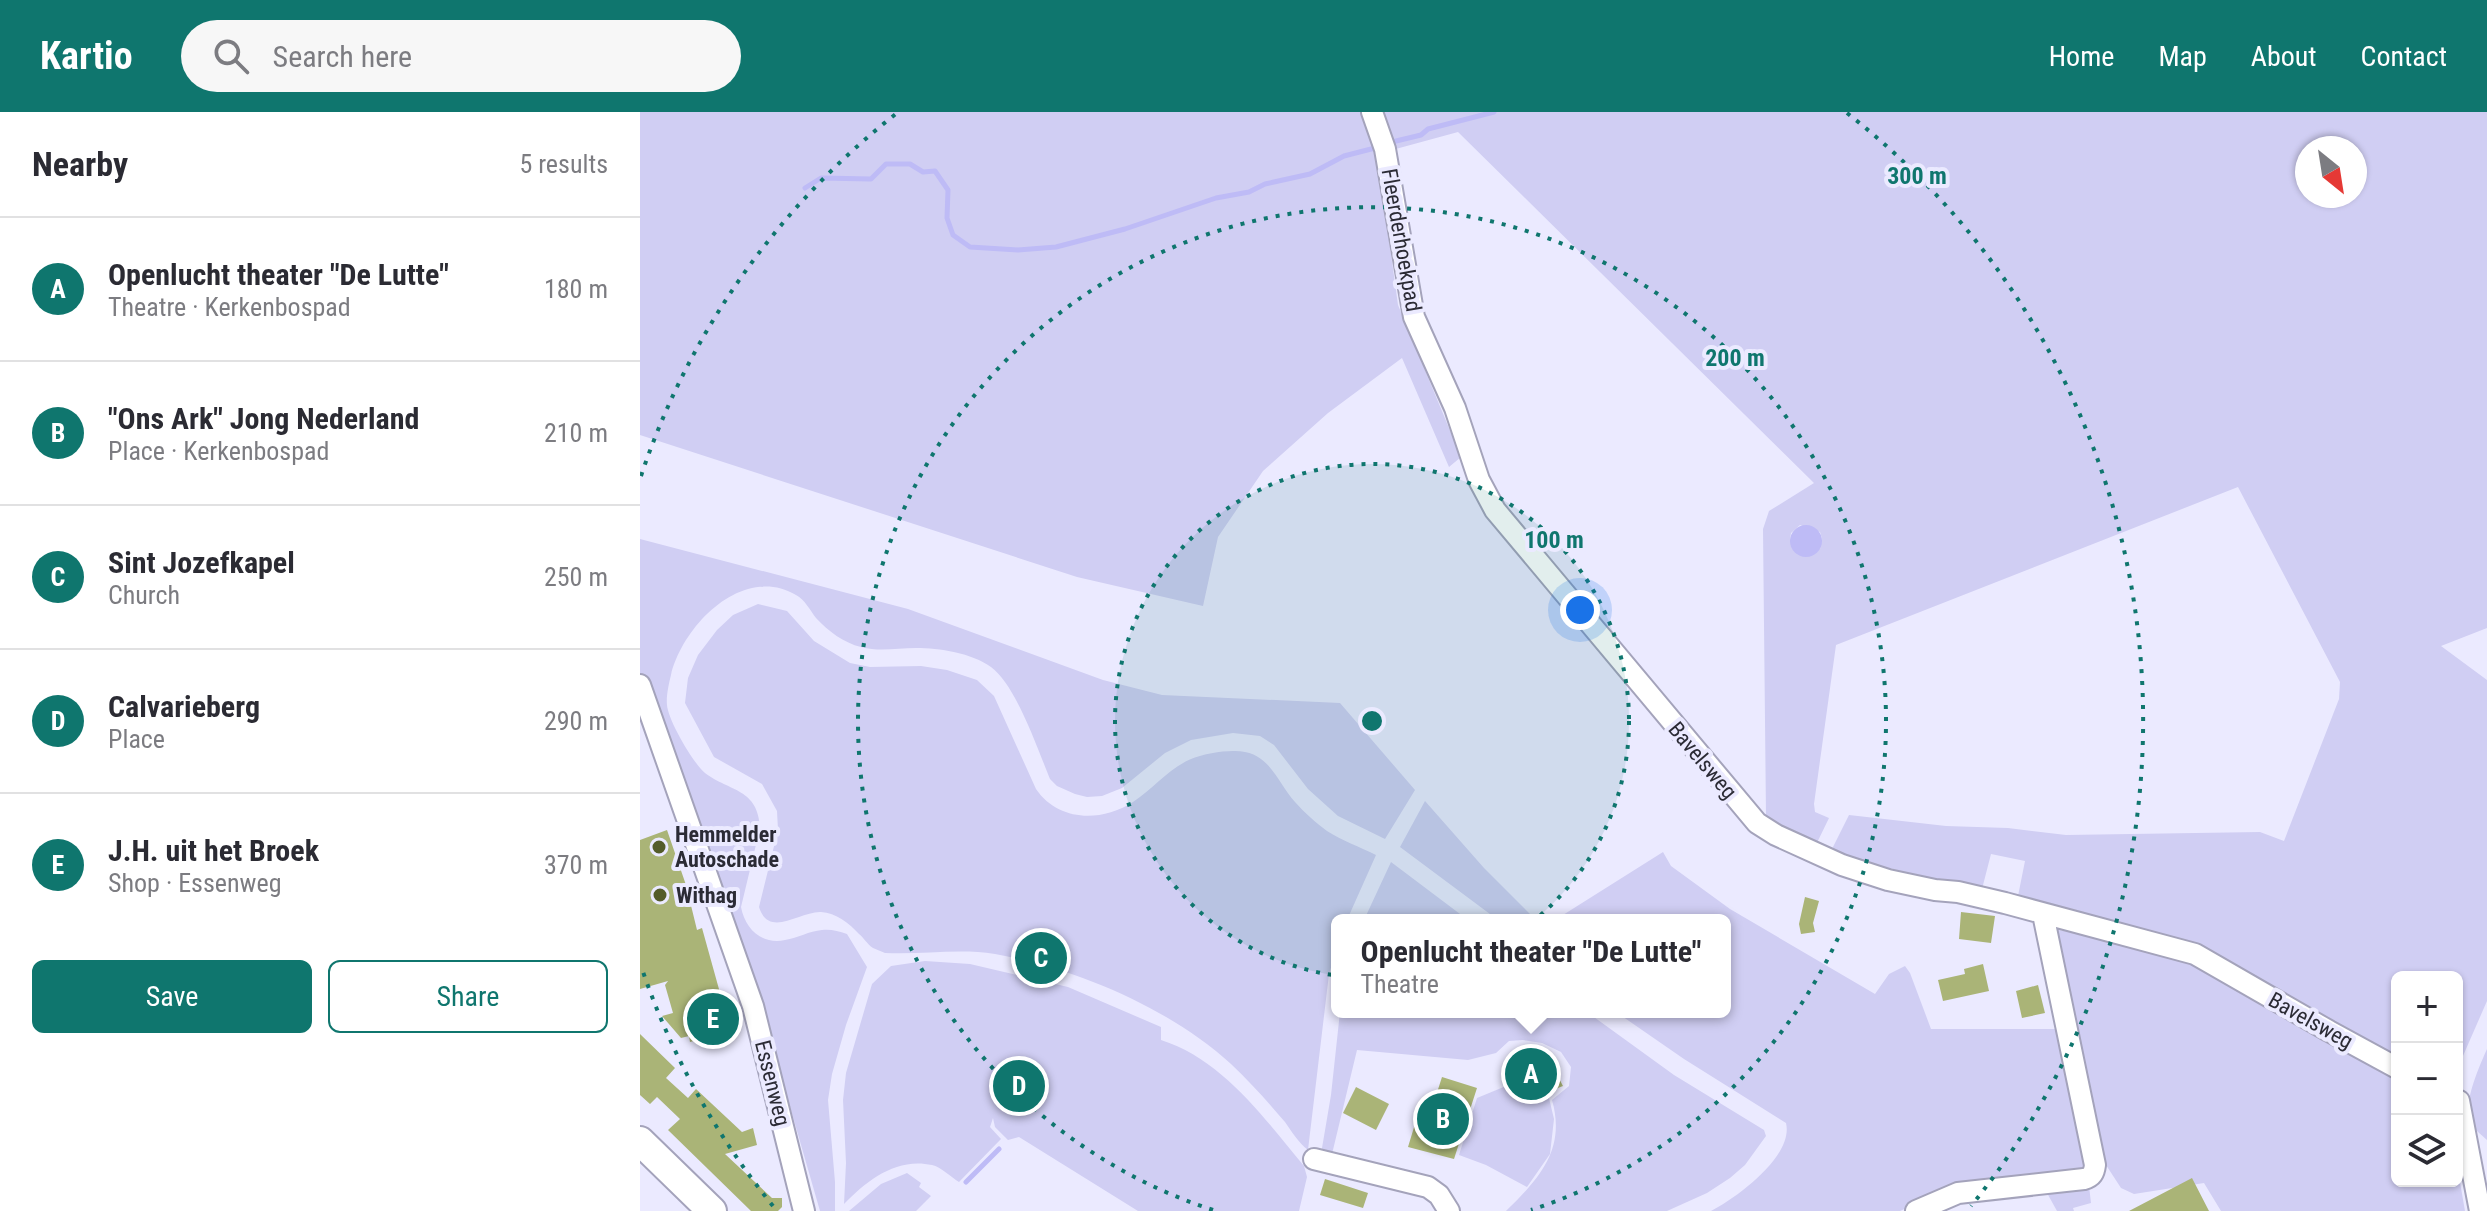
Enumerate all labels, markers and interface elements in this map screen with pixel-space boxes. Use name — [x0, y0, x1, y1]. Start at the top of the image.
search box — [181, 20, 741, 92]
text: Kartio — [40, 34, 133, 78]
icon: search — [209, 34, 253, 78]
text: Search here — [273, 39, 412, 74]
text: Home — [2049, 40, 2114, 73]
text: Map — [2158, 40, 2207, 73]
text: About — [2251, 40, 2317, 73]
text: Contact — [2361, 40, 2447, 73]
north arrow — [2295, 136, 2367, 208]
text: Nearby — [32, 144, 128, 184]
text: 5 results — [519, 149, 608, 179]
text: 300 m — [1887, 162, 1947, 190]
street label: Fleerderhoekpad — [1377, 167, 1426, 314]
text: Openlucht theater "De Lutte" — [108, 257, 449, 292]
text: A — [50, 274, 66, 304]
text: 180 m — [544, 274, 608, 304]
text: Theatre · Kerkenbospad — [108, 292, 351, 322]
text: 200 m — [1705, 344, 1765, 372]
text: "Ons Ark" Jong Nederland — [108, 401, 419, 436]
text: B — [51, 418, 65, 448]
text: 210 m — [544, 418, 608, 448]
text: Place · Kerkenbospad — [108, 436, 329, 466]
text: 100 m — [1524, 526, 1584, 554]
text: Sint Jozefkapel — [108, 545, 295, 580]
text: C — [51, 562, 65, 592]
text: 250 m — [544, 562, 608, 592]
text: Church — [108, 580, 180, 610]
your location — [1560, 590, 1600, 630]
text: Calvarieberg — [108, 689, 260, 724]
text: D — [51, 706, 65, 736]
text: 290 m — [544, 706, 608, 736]
centre of rings — [1358, 707, 1386, 735]
street label: Bavelsweg — [1663, 717, 1742, 804]
text: Place — [108, 724, 165, 754]
place label: Hemmelder Autoschade — [675, 822, 779, 872]
text: J.H. uit het Broek — [108, 833, 319, 868]
marker: Hemmelder Autoschade — [650, 838, 668, 856]
text: E — [52, 850, 64, 880]
text: 370 m — [544, 850, 608, 880]
text: Shop · Essenweg — [108, 868, 282, 898]
place label: Withag — [676, 883, 737, 908]
marker: Withag — [651, 886, 669, 904]
popup — [1331, 914, 1731, 1018]
pin: C — [1015, 928, 1067, 988]
text: Openlucht theater "De Lutte" — [1361, 934, 1701, 969]
button: Save — [32, 960, 312, 1033]
button: Share — [328, 960, 608, 1033]
text: Theatre — [1361, 969, 1439, 999]
map controls — [2391, 971, 2463, 1187]
button: + — [2391, 971, 2463, 1043]
street label: Bavelsweg — [2264, 987, 2357, 1054]
pin: E — [687, 989, 739, 1049]
street label: Essenweg — [750, 1038, 795, 1129]
button: − — [2391, 1043, 2463, 1115]
pin: A — [1505, 1044, 1557, 1104]
pin: D — [993, 1056, 1045, 1116]
pin: B — [1417, 1089, 1469, 1149]
button: layers — [2391, 1115, 2463, 1187]

